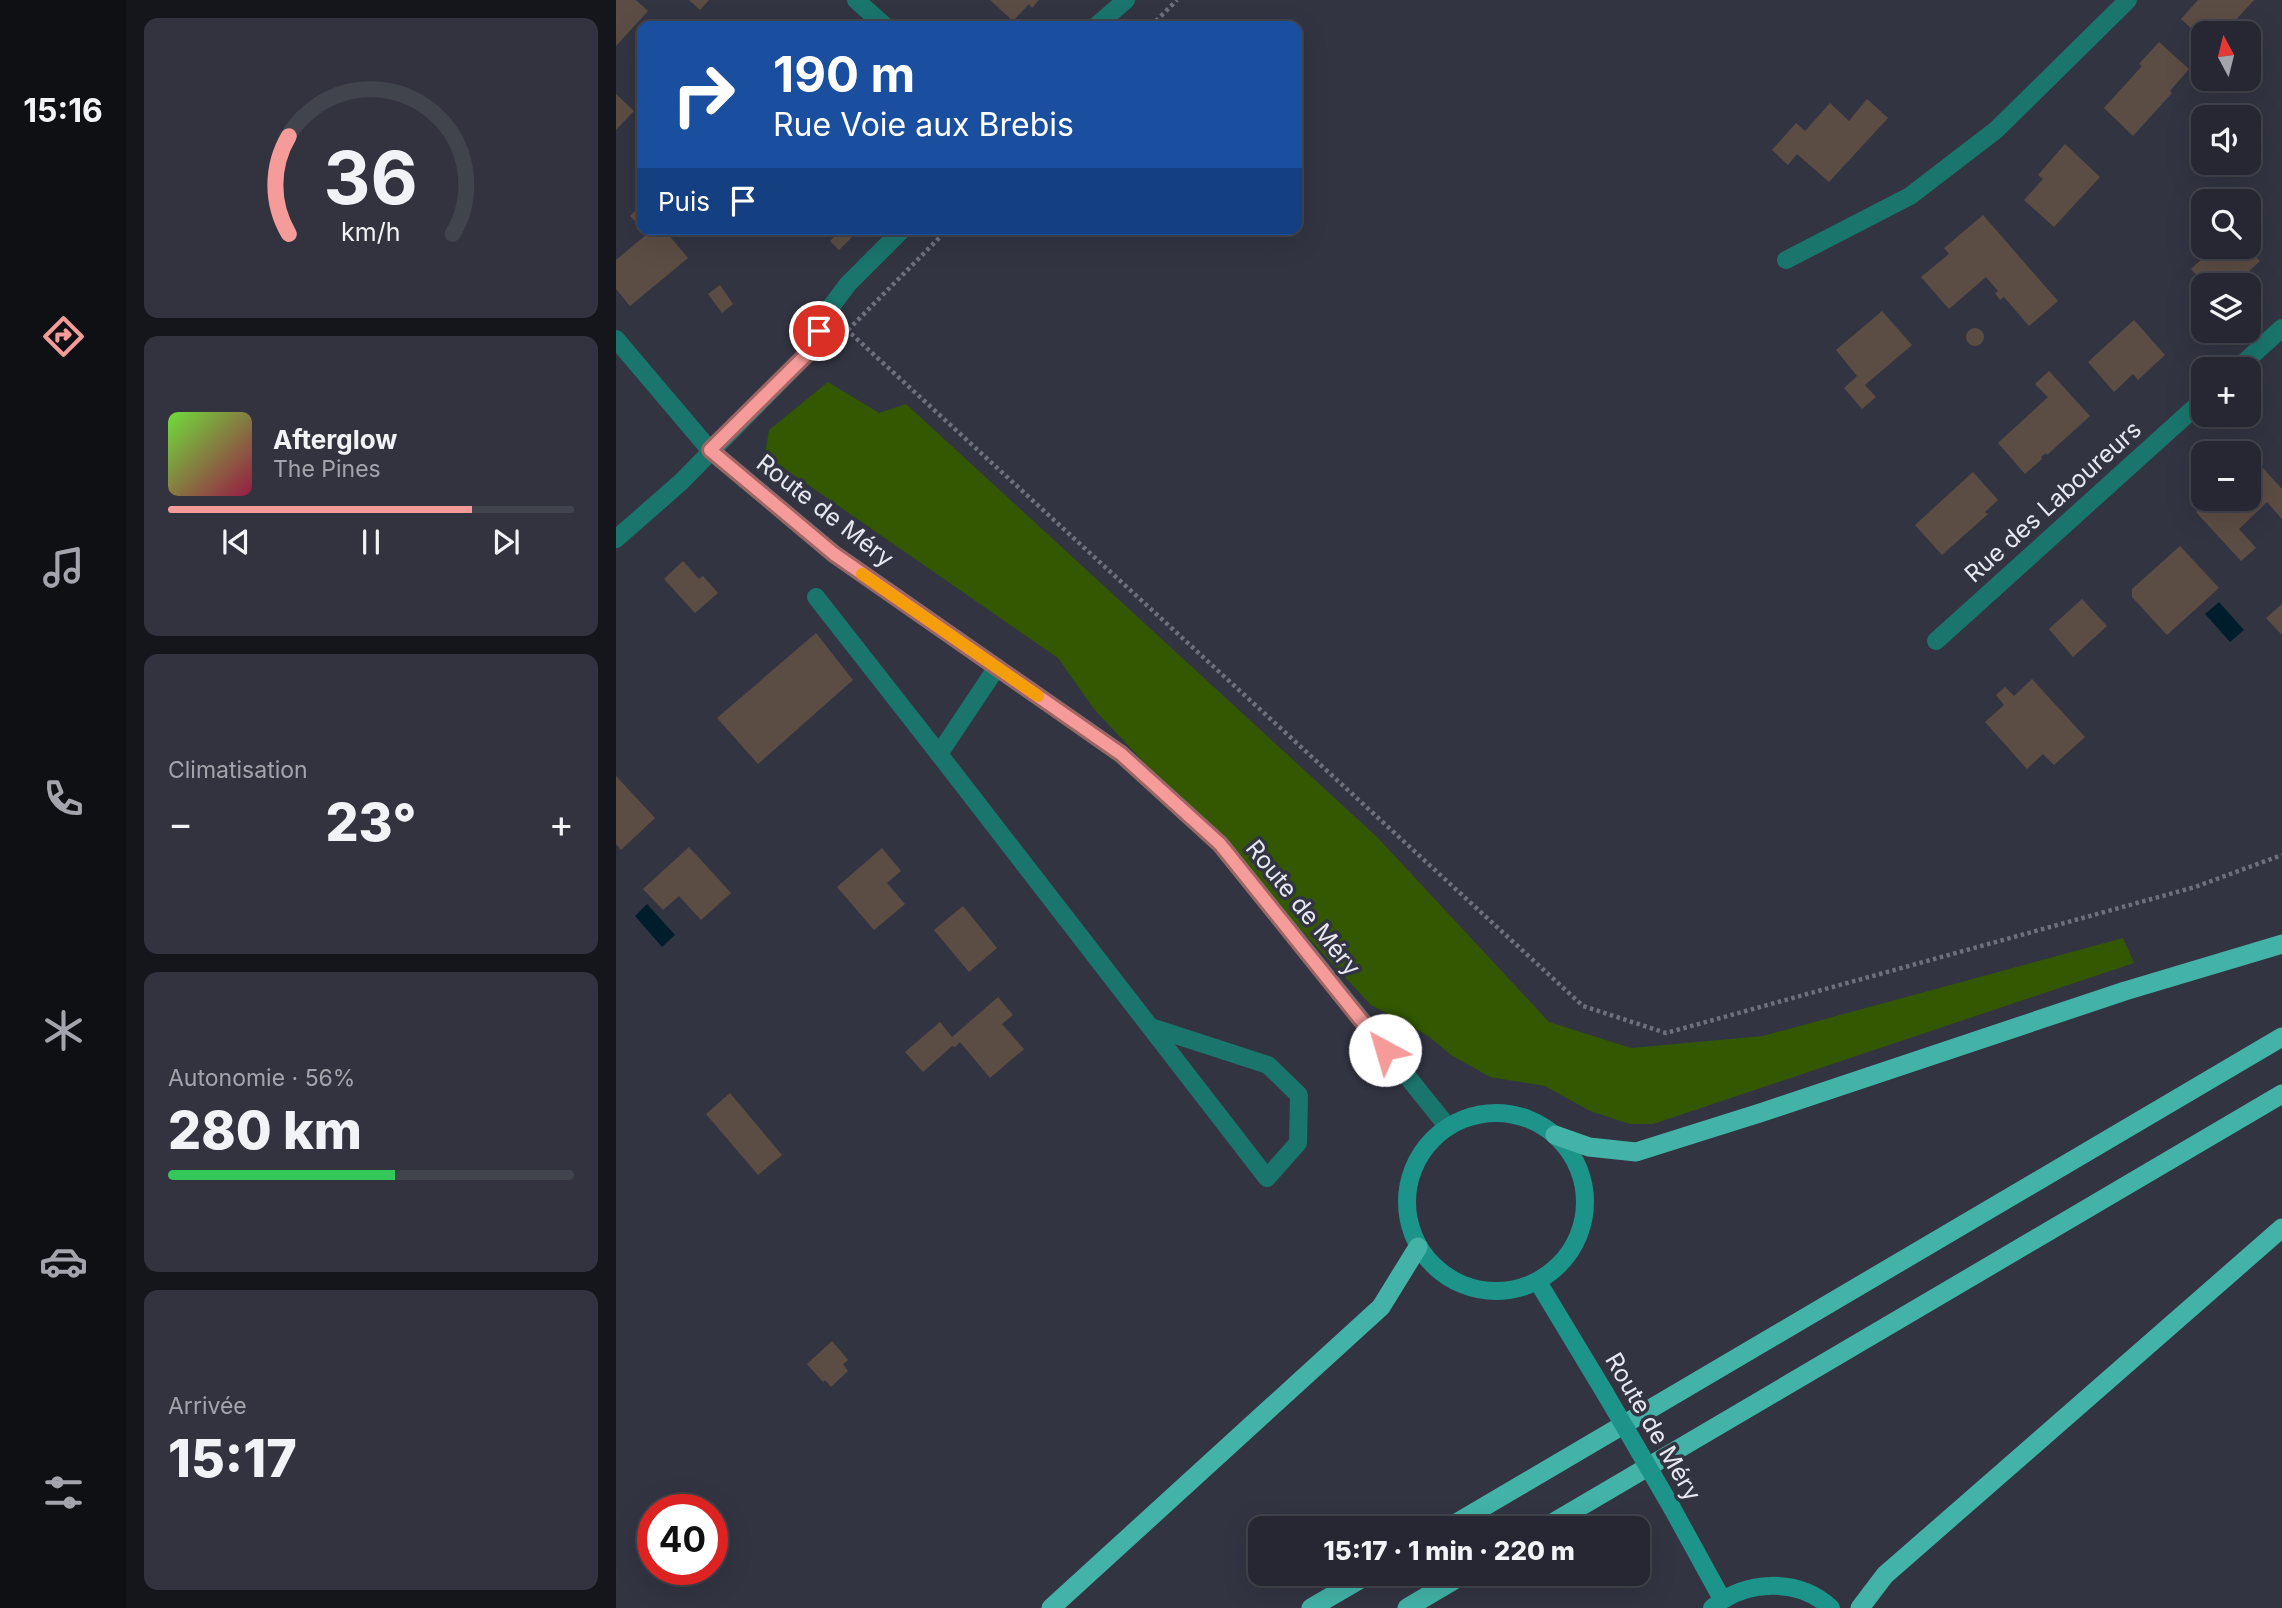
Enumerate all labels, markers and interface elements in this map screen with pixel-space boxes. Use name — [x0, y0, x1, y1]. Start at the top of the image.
north arrow — [2191, 21, 2261, 91]
map controls — [2191, 21, 2261, 511]
text: 190 m — [773, 45, 915, 104]
icon: right — [658, 49, 749, 140]
text: 15:16 — [23, 91, 103, 130]
text: Rue Voie aux Brebis — [773, 105, 1074, 144]
button: sound — [2191, 105, 2261, 175]
text: 36 — [324, 133, 418, 222]
icon: arrive — [724, 182, 762, 220]
text: Puis — [658, 186, 710, 217]
button: search — [2191, 189, 2261, 259]
text: km/h — [341, 217, 401, 247]
button: layers — [2191, 273, 2261, 343]
pin — [789, 301, 849, 361]
icon: directions — [39, 312, 88, 361]
icon: arrive — [800, 312, 838, 350]
button: + — [2191, 357, 2261, 427]
street label: Rue des Laboureurs — [1958, 415, 2147, 588]
text: Afterglow — [273, 424, 397, 455]
button: − — [2191, 441, 2261, 511]
street label: Route de Méry — [751, 448, 900, 573]
text: The Pines — [273, 455, 381, 483]
icon: previous — [217, 523, 255, 561]
icon: pause — [352, 523, 390, 561]
icon: next — [487, 523, 525, 561]
icon: music — [39, 543, 88, 592]
text: Climatisation — [168, 756, 308, 784]
icon: phone — [39, 774, 88, 823]
text: 23° — [325, 791, 417, 854]
text: − — [168, 800, 193, 846]
text: + — [549, 800, 574, 846]
street label: Route de Méry — [1240, 834, 1367, 981]
icon: climate — [39, 1006, 88, 1055]
position arrow — [1348, 1013, 1422, 1087]
text: Autonomie · 56% — [168, 1064, 355, 1092]
text: 280 km — [168, 1099, 362, 1162]
icon: car — [39, 1237, 88, 1286]
street label: Route de Méry — [1599, 1348, 1708, 1506]
text: Arrivée — [168, 1392, 247, 1420]
text: 15:17 — [168, 1427, 297, 1490]
icon: filters — [39, 1468, 88, 1517]
speed limit sign: 40 — [637, 1494, 728, 1585]
text: 15:17 · 1 min · 220 m — [1323, 1535, 1575, 1566]

